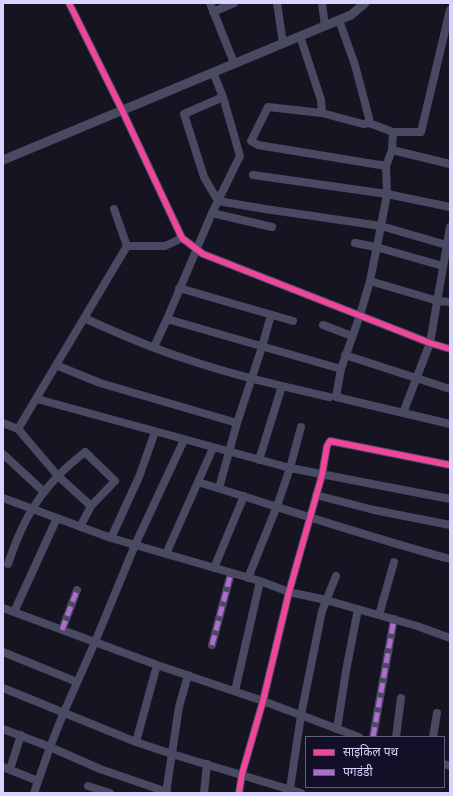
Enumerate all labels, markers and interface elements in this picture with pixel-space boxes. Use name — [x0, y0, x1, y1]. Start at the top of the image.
legend — [305, 736, 445, 788]
text: साइकिल पथ — [343, 744, 398, 759]
text: पगडंडी — [343, 764, 373, 779]

